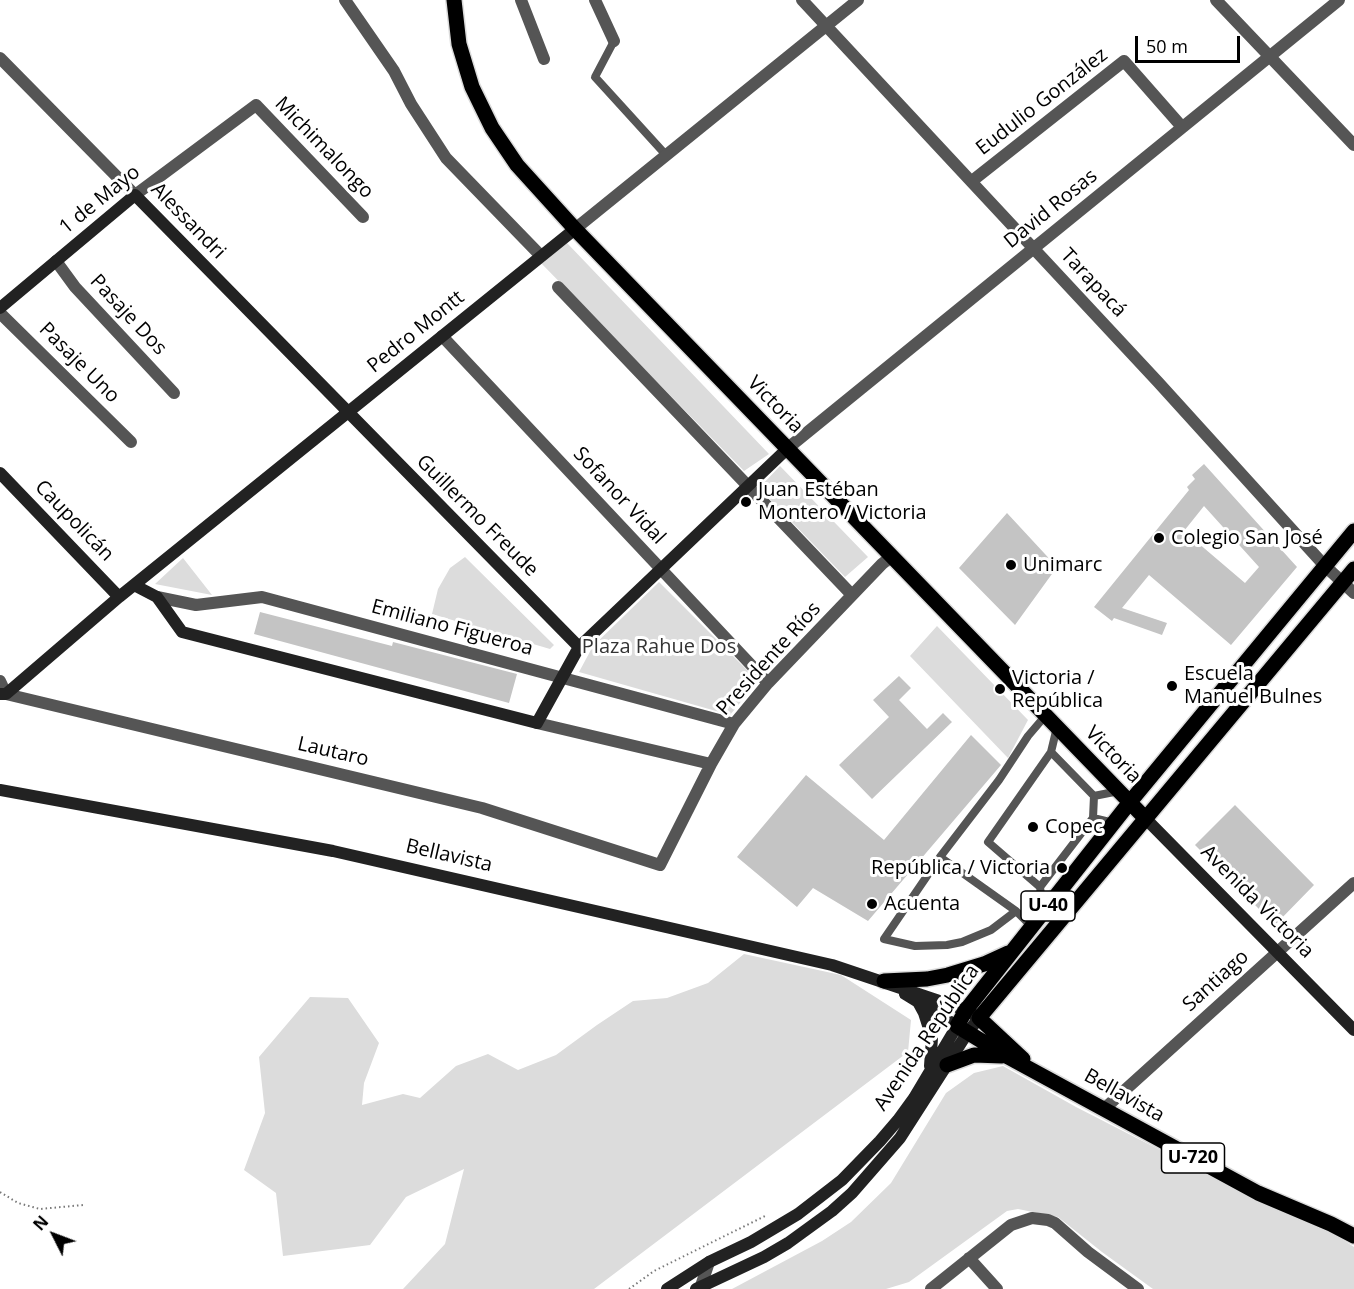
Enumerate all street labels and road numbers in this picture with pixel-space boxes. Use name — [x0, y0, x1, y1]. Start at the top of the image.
street label: Eudulio González — [971, 43, 1113, 161]
street label: Michimalongo — [270, 92, 378, 204]
street label: 1 de Mayo — [55, 160, 145, 240]
street label: David Rosas — [1000, 164, 1102, 254]
street label: Alessandri — [146, 178, 230, 264]
street label: Tarapacá — [1055, 244, 1131, 322]
street label: Pasaje Dos — [85, 270, 171, 360]
street label: Pedro Montt — [363, 286, 469, 378]
street label: Pasaje Uno — [34, 318, 124, 408]
street label: Victoria — [742, 371, 808, 439]
street label: Sofanor Vidal — [568, 443, 670, 549]
street label: Guillermo Freude — [411, 450, 543, 582]
street label: Caupolicán — [29, 476, 119, 566]
street label: Emiliano Figueroa — [369, 595, 535, 661]
street label: Presidente Ríos — [712, 597, 826, 721]
street label: Victoria — [1080, 721, 1146, 789]
street label: Lautaro — [295, 732, 371, 772]
street label: Bellavista — [403, 834, 495, 878]
street label: Avenida Victoria — [1196, 841, 1318, 963]
road number: U-40 — [1021, 891, 1075, 921]
street label: Santiago — [1178, 945, 1254, 1017]
street label: Avenida República — [869, 960, 985, 1116]
street label: Bellavista — [1080, 1064, 1168, 1128]
road number: U-720 — [1162, 1143, 1224, 1173]

